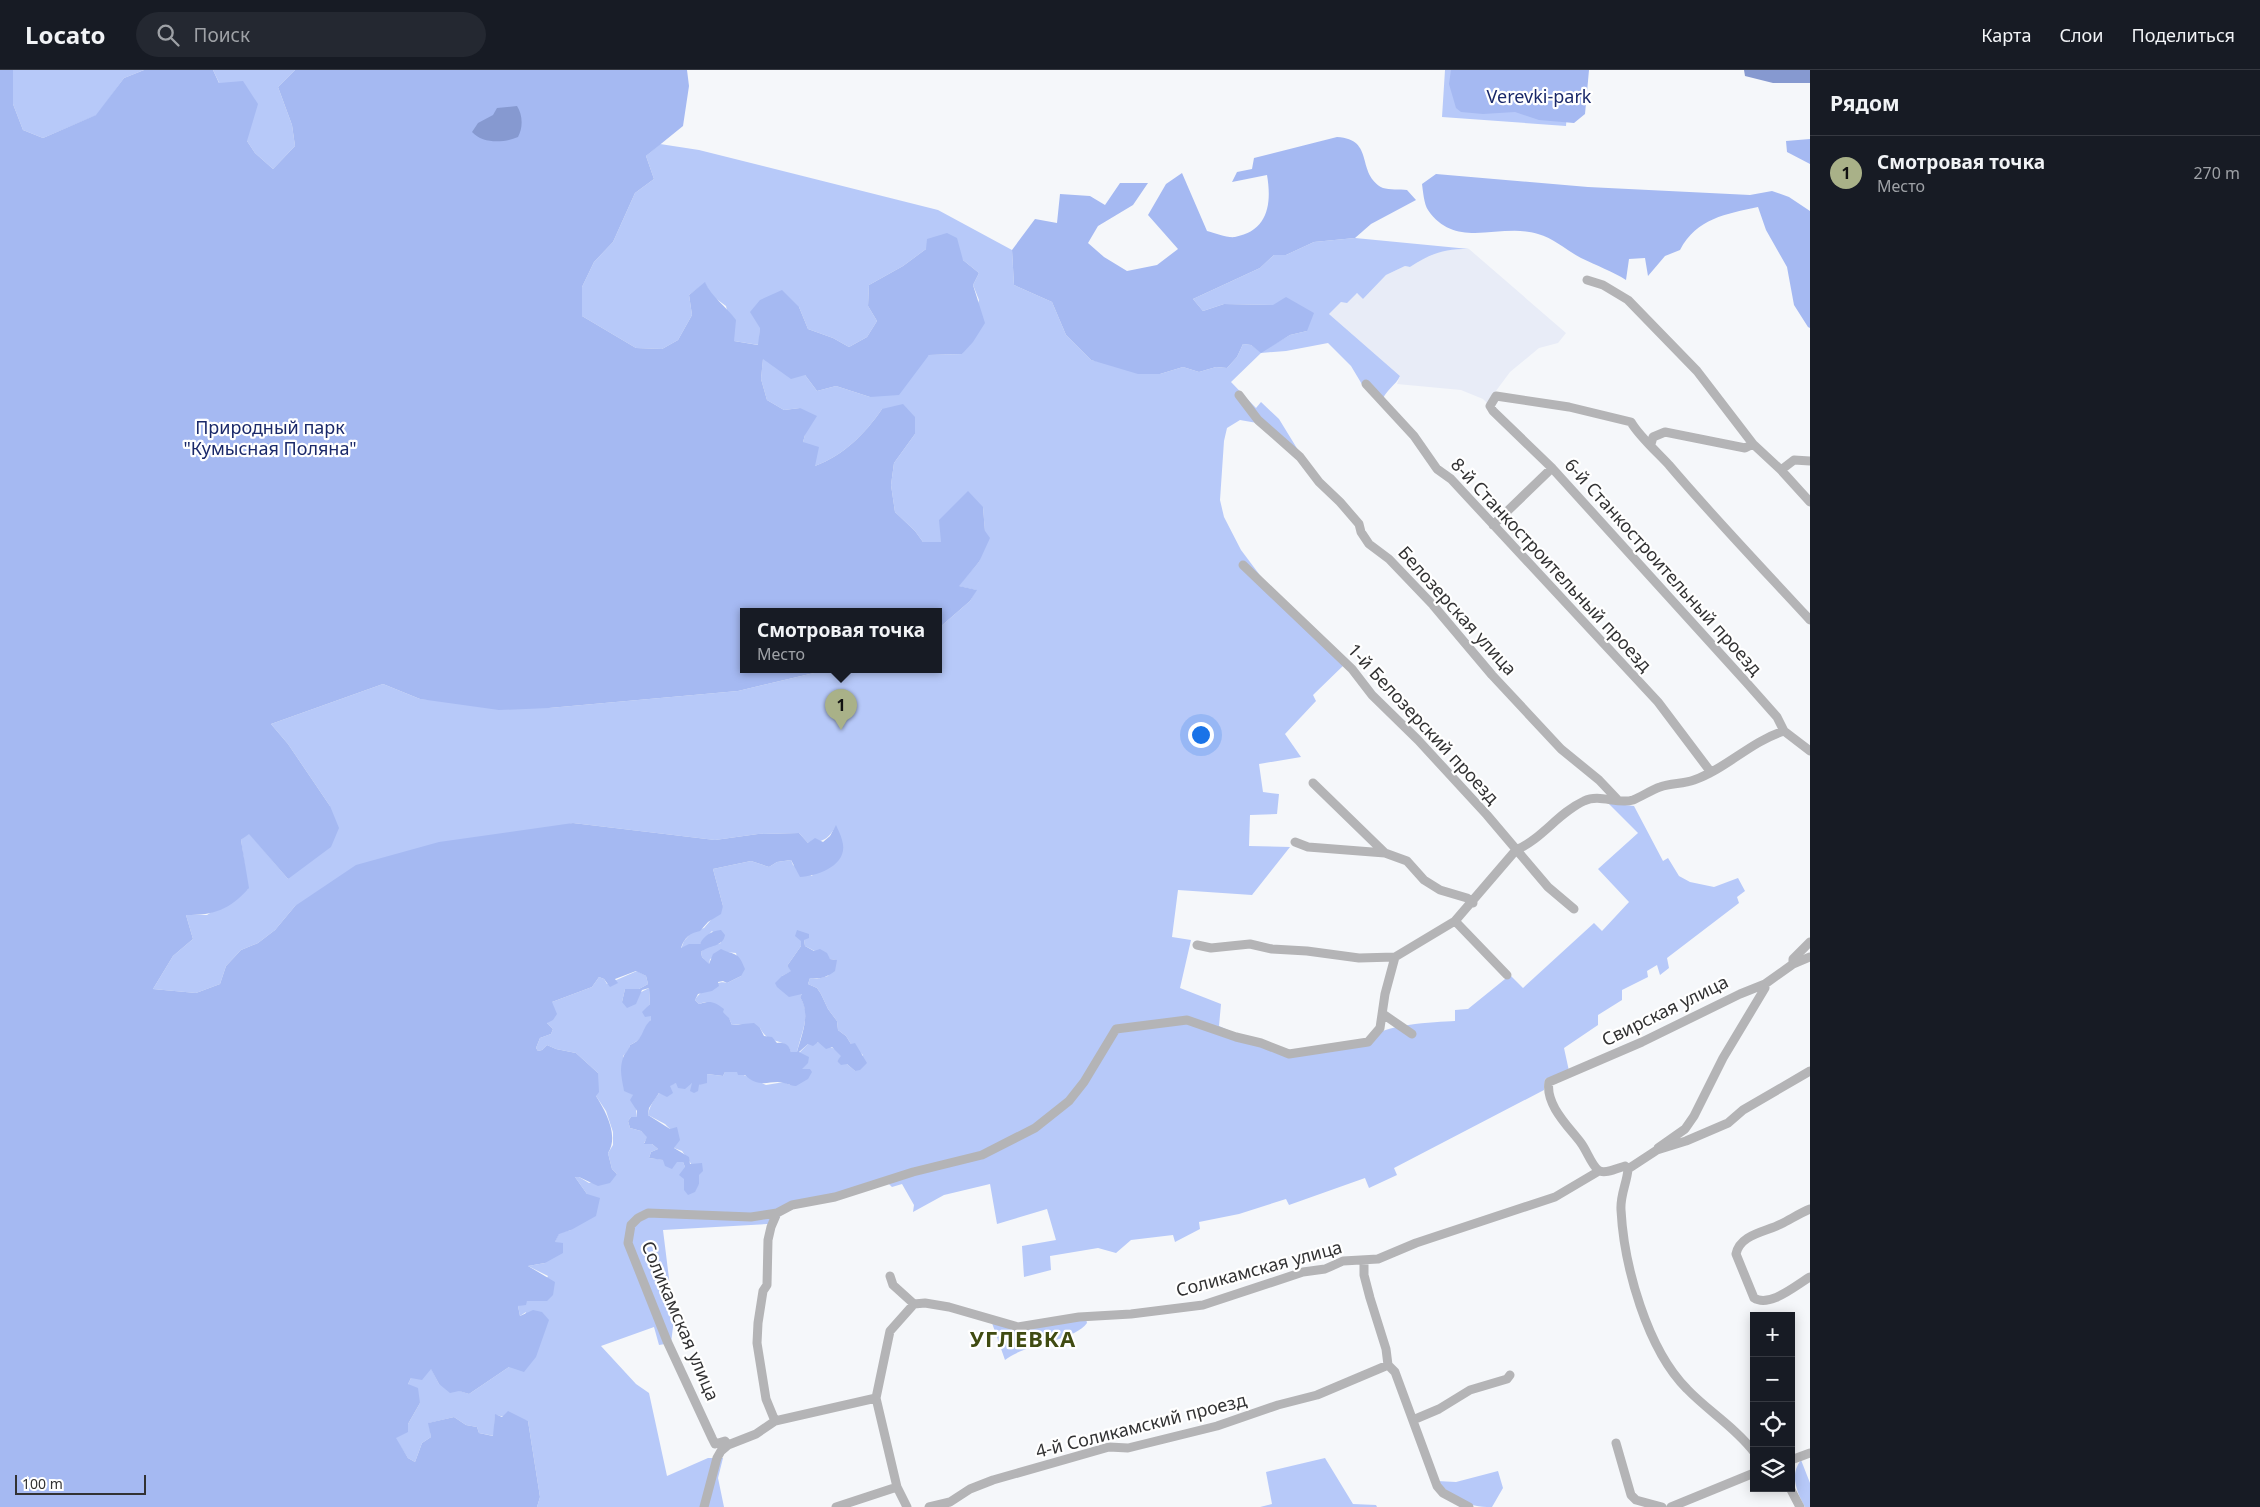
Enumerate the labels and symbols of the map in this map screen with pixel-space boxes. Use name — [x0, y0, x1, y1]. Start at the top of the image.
park label: Verevki-park — [1487, 84, 1592, 108]
park label: Природный парк "Кумысная Поляна" — [183, 415, 357, 460]
street label: 8-й Станкостроительный проезд — [1446, 452, 1657, 676]
street label: 6-й Станкостроительный проезд — [1560, 453, 1768, 680]
street label: Белозерская улица — [1393, 541, 1522, 680]
street label: 1-й Белозерский проезд — [1343, 638, 1505, 809]
pin: 1 — [825, 689, 857, 730]
your location — [1188, 722, 1214, 748]
street label: Свирская улица — [1597, 969, 1732, 1051]
street label: Соликамская улица — [1173, 1234, 1345, 1302]
street label: Соликамская улица — [636, 1237, 725, 1404]
district label: УГЛЕВКА — [970, 1323, 1076, 1353]
street label: 4-й Соликамский проезд — [1033, 1387, 1249, 1463]
scale bar — [15, 1472, 146, 1495]

